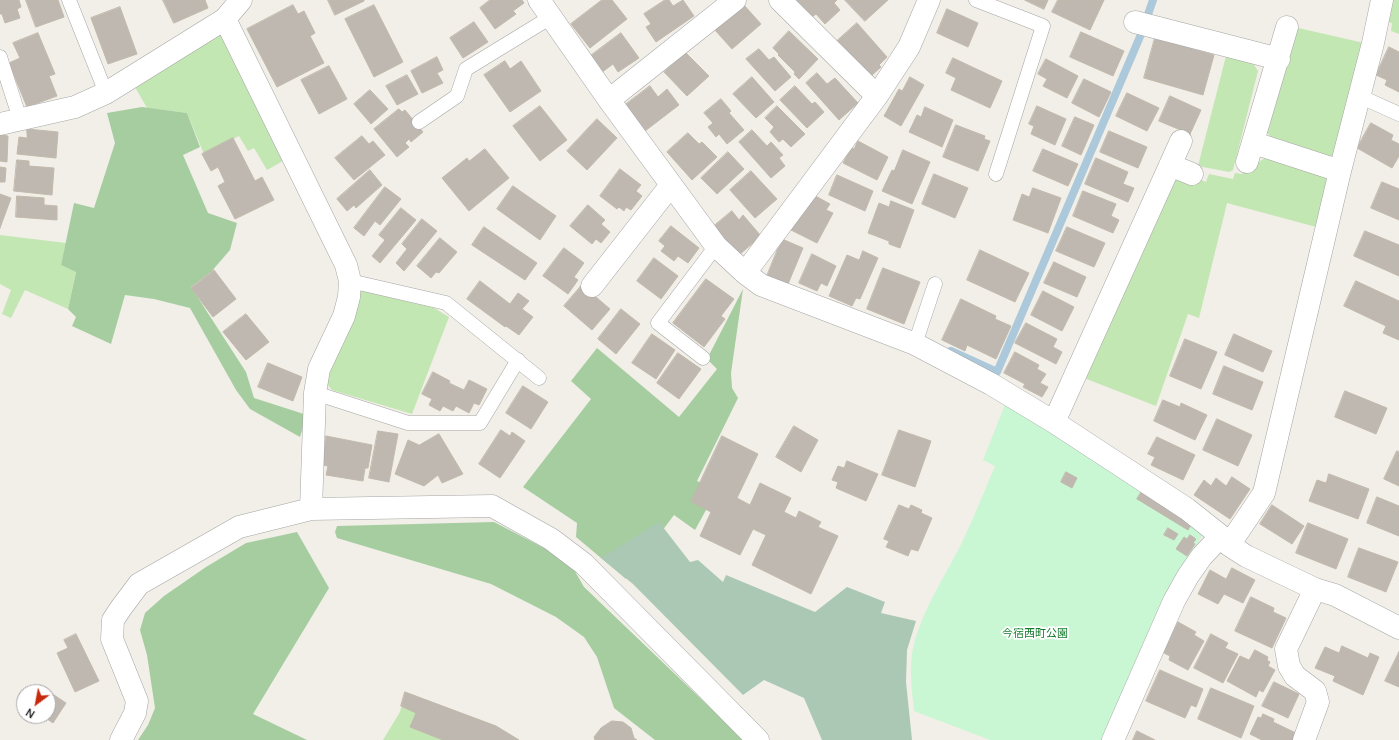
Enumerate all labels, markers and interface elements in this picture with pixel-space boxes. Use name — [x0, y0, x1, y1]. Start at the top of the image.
park label: 今宿西町公園 — [1002, 627, 1068, 641]
north arrow — [16, 684, 56, 724]
text: N — [23, 705, 37, 722]

